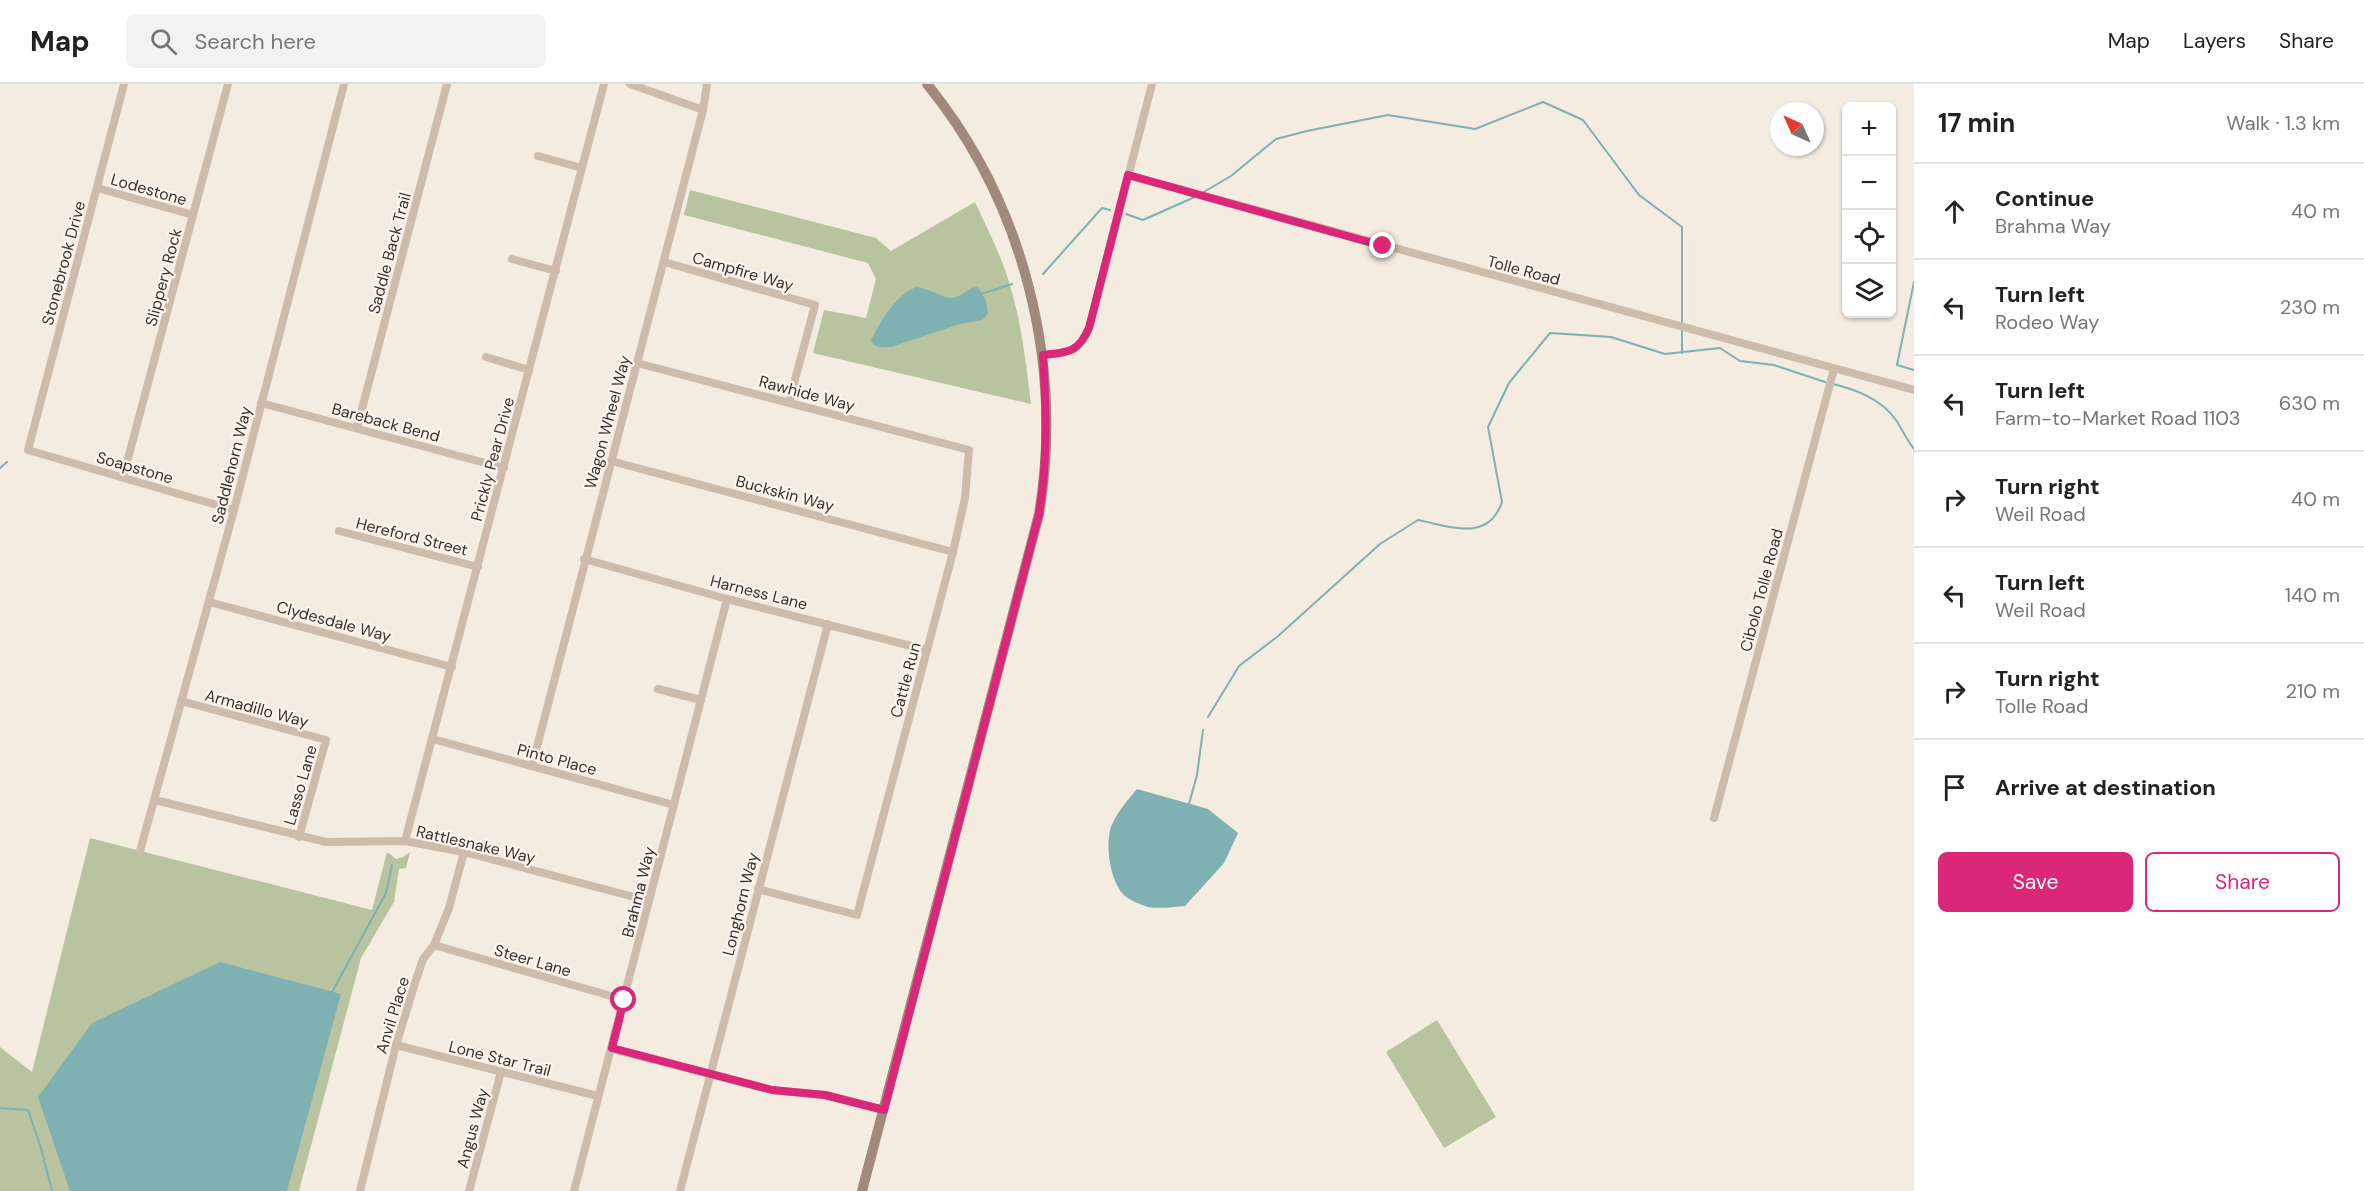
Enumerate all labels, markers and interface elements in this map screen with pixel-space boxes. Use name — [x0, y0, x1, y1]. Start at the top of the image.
search box — [126, 14, 546, 68]
text: Map — [30, 23, 90, 60]
icon: search — [147, 25, 180, 58]
text: Search here — [195, 27, 316, 56]
text: Map — [2108, 27, 2150, 55]
text: Layers — [2183, 27, 2246, 55]
text: Share — [2279, 27, 2334, 55]
north arrow — [1770, 102, 1824, 156]
map controls — [1842, 102, 1896, 318]
button: + — [1842, 102, 1896, 156]
text: 17 min — [1938, 106, 2015, 140]
text: Walk · 1.3 km — [2226, 110, 2340, 136]
button: − — [1842, 156, 1896, 210]
street label: Lodestone — [108, 169, 189, 210]
text: Continue — [1995, 184, 2094, 213]
street label: Saddle Back Trail — [363, 190, 416, 316]
icon: ahead — [1938, 195, 1971, 228]
text: 40 m — [2291, 198, 2340, 224]
street label: Stonebrook Drive — [37, 199, 90, 328]
button: locate — [1842, 210, 1896, 264]
text: Brahma Way — [1995, 213, 2111, 239]
street label: Slippery Rock — [140, 226, 187, 328]
route end — [1369, 232, 1395, 258]
street label: Campfire Way — [690, 247, 796, 296]
street label: Tolle Road — [1485, 251, 1563, 290]
button: layers — [1842, 264, 1896, 318]
text: Turn left — [1995, 280, 2085, 309]
icon: left — [1938, 291, 1971, 324]
text: 230 m — [2280, 294, 2340, 320]
text: Rodeo Way — [1995, 309, 2099, 335]
street label: Wagon Wheel Way — [580, 353, 635, 491]
street label: Rawhide Way — [757, 371, 857, 416]
text: Turn left — [1995, 376, 2085, 405]
icon: left — [1938, 387, 1971, 420]
text: 630 m — [2279, 390, 2340, 416]
street label: Prickly Pear Drive — [466, 395, 519, 524]
street label: Bareback Bend — [329, 398, 442, 447]
street label: Saddlehorn Way — [207, 404, 256, 526]
text: Farm-to-Market Road 1103 — [1995, 405, 2241, 431]
street label: Soapstone — [94, 447, 176, 488]
street label: Buckskin Way — [733, 470, 836, 517]
text: Turn right — [1995, 472, 2100, 501]
icon: right — [1938, 483, 1971, 516]
text: 40 m — [2291, 486, 2340, 512]
text: Weil Road — [1995, 501, 2086, 527]
street label: Hereford Street — [354, 512, 470, 561]
street label: Cibolo Tolle Road — [1735, 526, 1788, 654]
text: Turn left — [1995, 568, 2085, 597]
street label: Harness Lane — [708, 570, 810, 615]
icon: left — [1938, 579, 1971, 612]
text: 140 m — [2285, 582, 2340, 608]
street label: Clydesdale Way — [274, 596, 394, 647]
text: Weil Road — [1995, 597, 2086, 623]
street label: Cattle Run — [885, 640, 926, 720]
text: Turn right — [1995, 664, 2100, 693]
icon: right — [1938, 675, 1971, 708]
text: 210 m — [2285, 678, 2340, 704]
street label: Armadillo Way — [203, 685, 311, 732]
text: Tolle Road — [1995, 693, 2088, 719]
street label: Pinto Place — [515, 739, 599, 780]
street label: Lasso Lane — [279, 743, 322, 828]
icon: arrive — [1938, 771, 1971, 804]
text: Arrive at destination — [1995, 773, 2216, 802]
street label: Rattlesnake Way — [414, 821, 538, 868]
street label: Brahma Way — [617, 844, 660, 940]
street label: Longhorn Way — [717, 850, 763, 958]
button: Save — [1938, 852, 2133, 912]
button: Share — [2145, 852, 2340, 912]
street label: Steer Lane — [492, 939, 574, 981]
street label: Anvil Place — [371, 974, 414, 1056]
route start — [610, 986, 636, 1012]
street label: Lone Star Trail — [447, 1036, 553, 1081]
street label: Angus Way — [452, 1086, 493, 1171]

